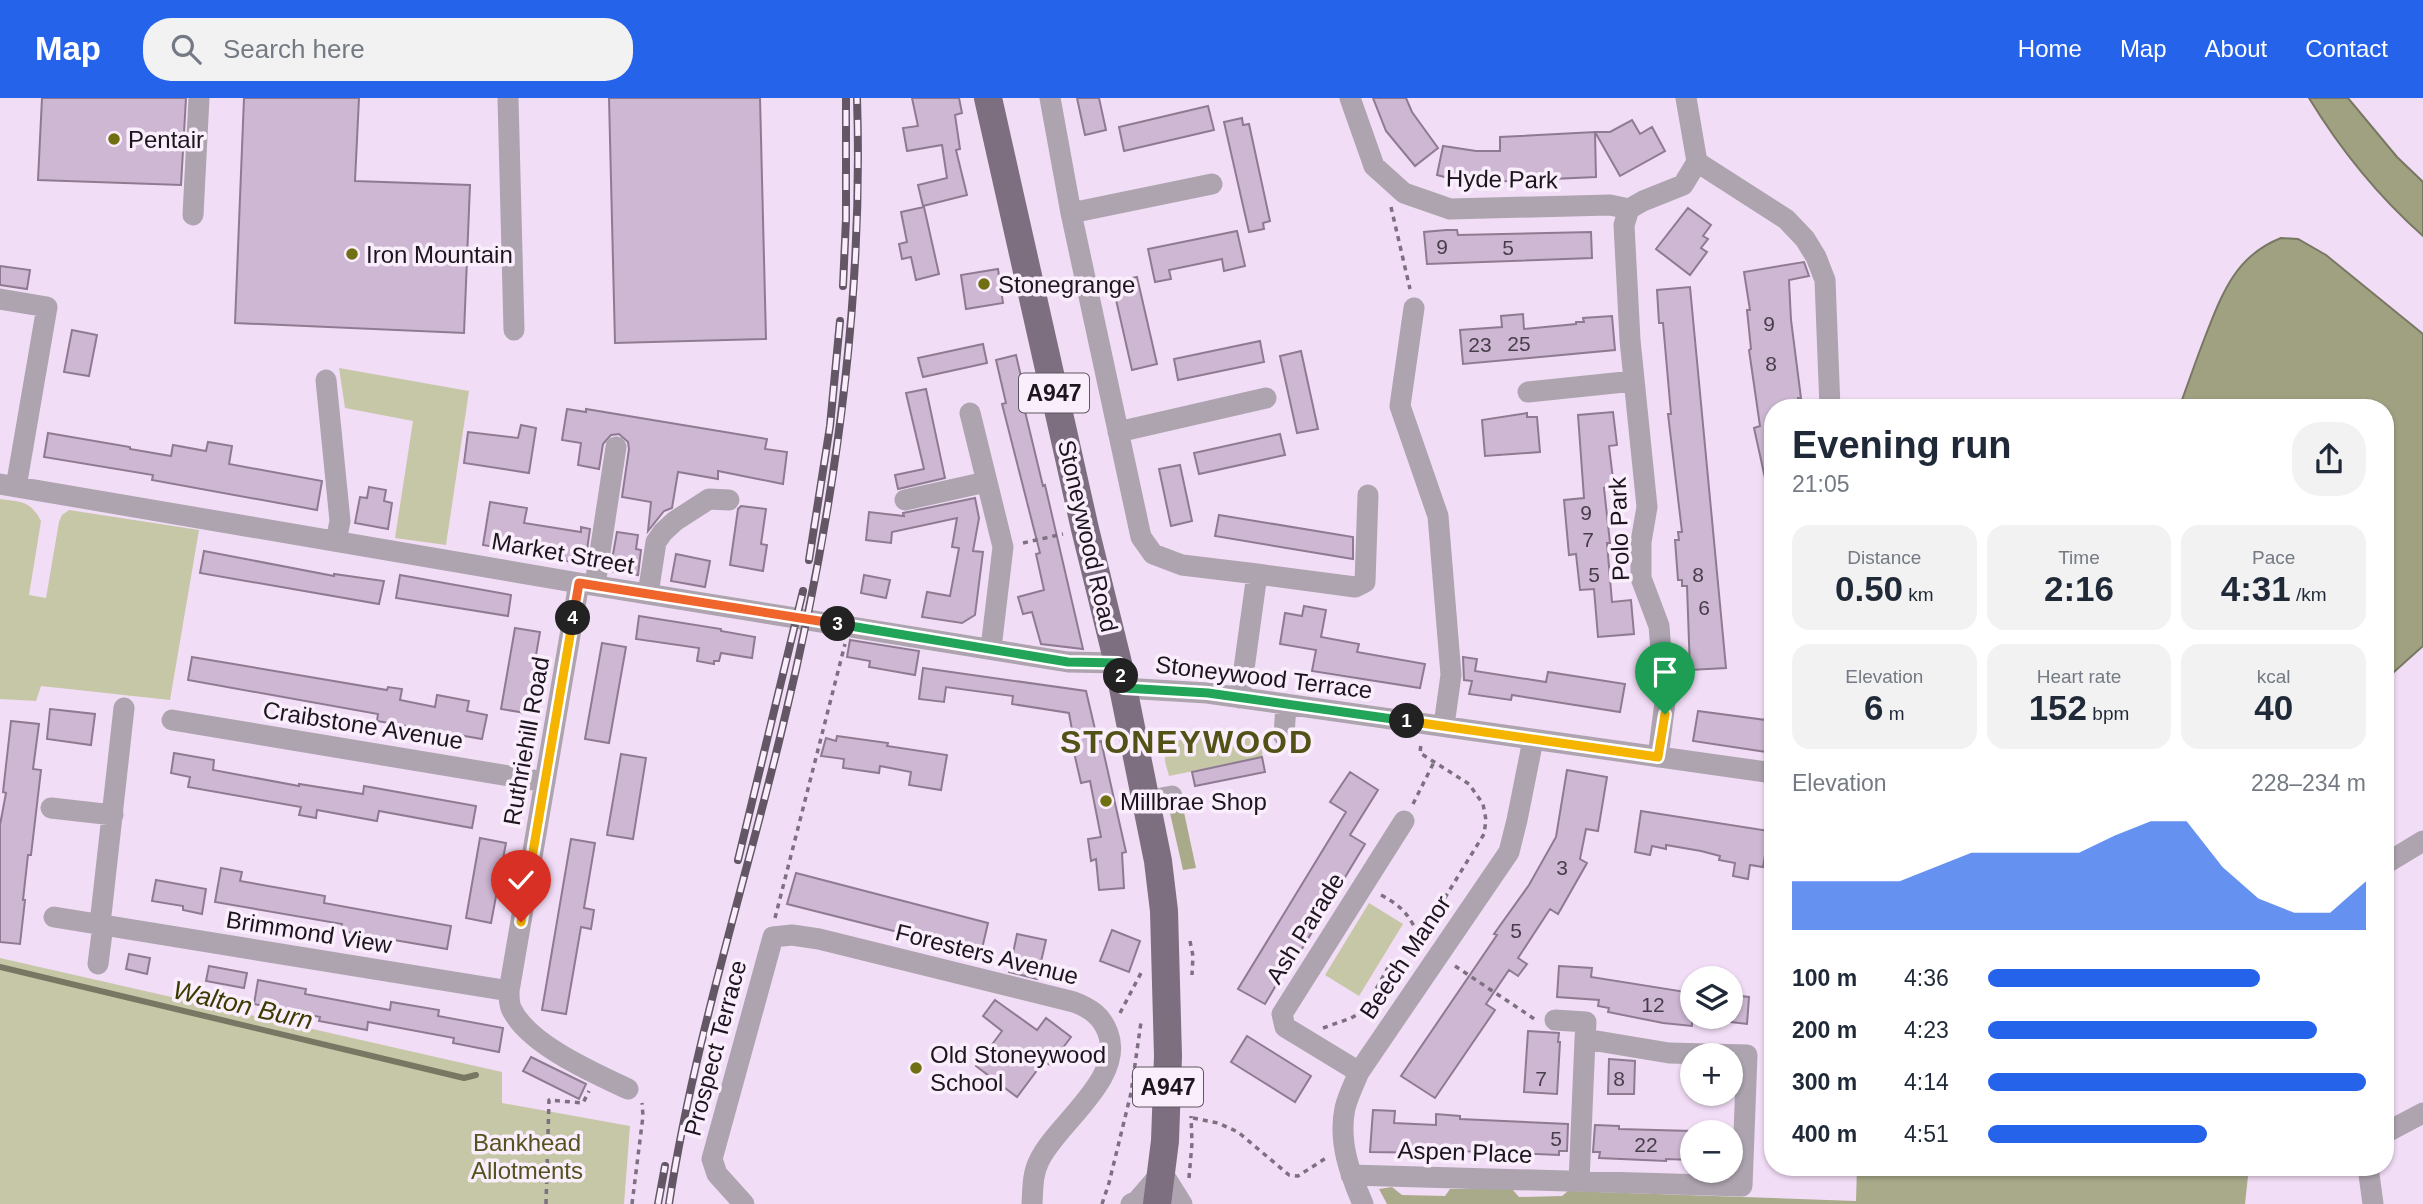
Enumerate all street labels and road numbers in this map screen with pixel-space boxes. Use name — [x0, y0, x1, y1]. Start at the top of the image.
street label: Hyde Park — [1446, 165, 1559, 193]
road number: A947 — [1019, 374, 1089, 412]
street label: Stoneywood Road — [1053, 437, 1123, 635]
street label: Polo Park — [1604, 476, 1634, 581]
street label: Market Street — [490, 527, 637, 579]
street label: Stoneywood Terrace — [1154, 650, 1374, 704]
street label: Ruthriehill Road — [498, 655, 554, 827]
street label: Craibstone Avenue — [261, 696, 465, 754]
street label: Ash Parade — [1260, 868, 1350, 988]
street label: Beech Manor — [1354, 890, 1456, 1024]
street label: Brimmond View — [224, 906, 395, 959]
street label: Foresters Avenue — [893, 918, 1081, 990]
street label: Prospect Terrace — [679, 957, 751, 1139]
road number: A947 — [1133, 1068, 1203, 1106]
street label: Aspen Place — [1397, 1136, 1533, 1168]

